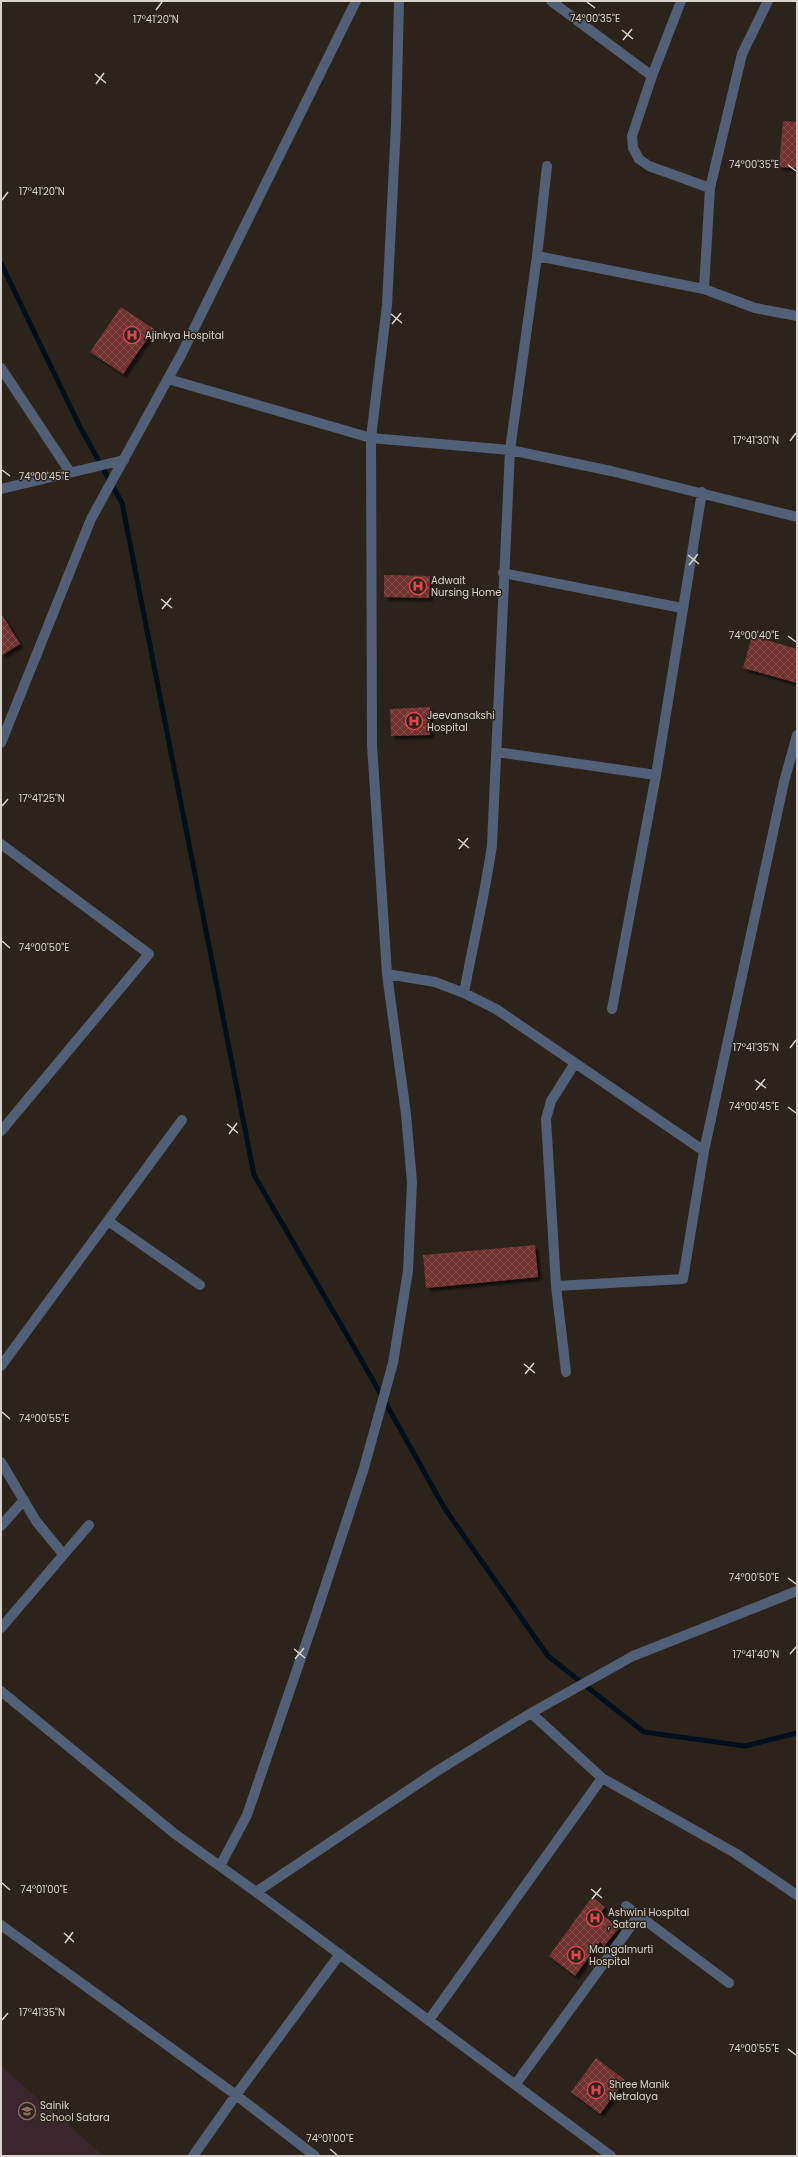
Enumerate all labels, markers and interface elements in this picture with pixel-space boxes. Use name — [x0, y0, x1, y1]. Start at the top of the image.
text: 74°00'35"E — [570, 11, 620, 26]
text: 17°41'20"N — [133, 12, 179, 27]
text: 74°00'35"E — [729, 157, 779, 172]
text: 17°41'20"N — [19, 184, 65, 199]
hospital icon: Ajinkya Hospital — [122, 325, 142, 345]
place label: Ajinkya Hospital — [145, 328, 224, 343]
text: 17°41'30"N — [733, 433, 779, 448]
text: 74°00'45"E — [19, 469, 69, 484]
place label: Adwait Nursing Home — [431, 573, 502, 600]
hospital icon: Adwait Nursing Home — [408, 576, 428, 596]
text: 74°00'40"E — [729, 628, 779, 643]
place label: Jeevansakshi Hospital — [427, 708, 495, 735]
hospital icon: Jeevansakshi Hospital — [404, 711, 424, 731]
text: 17°41'25"N — [19, 791, 65, 806]
text: 74°00'50"E — [19, 940, 69, 955]
text: 17°41'35"N — [733, 1040, 779, 1055]
text: 74°00'45"E — [729, 1099, 779, 1114]
text: 74°00'55"E — [19, 1411, 69, 1426]
text: 74°00'50"E — [729, 1570, 779, 1585]
text: 17°41'40"N — [733, 1647, 779, 1662]
text: 74°01'00"E — [20, 1882, 68, 1897]
place label: Ashwini Hospital , Satara — [607, 1905, 689, 1932]
hospital icon: Ashwini Hospital , Satara — [585, 1908, 605, 1928]
place label: Mangalmurti Hospital — [589, 1942, 653, 1969]
hospital icon: Mangalmurti Hospital — [566, 1945, 586, 1965]
text: 17°41'35"N — [19, 2005, 65, 2020]
text: 74°00'55"E — [729, 2041, 779, 2056]
place label: Shree Manik Netralaya — [609, 2077, 670, 2104]
hospital icon: Shree Manik Netralaya — [586, 2080, 606, 2100]
place label: Sainik School Satara — [40, 2098, 110, 2125]
school or university icon: Sainik School Satara — [17, 2101, 37, 2121]
text: 74°01'00"E — [306, 2131, 354, 2146]

